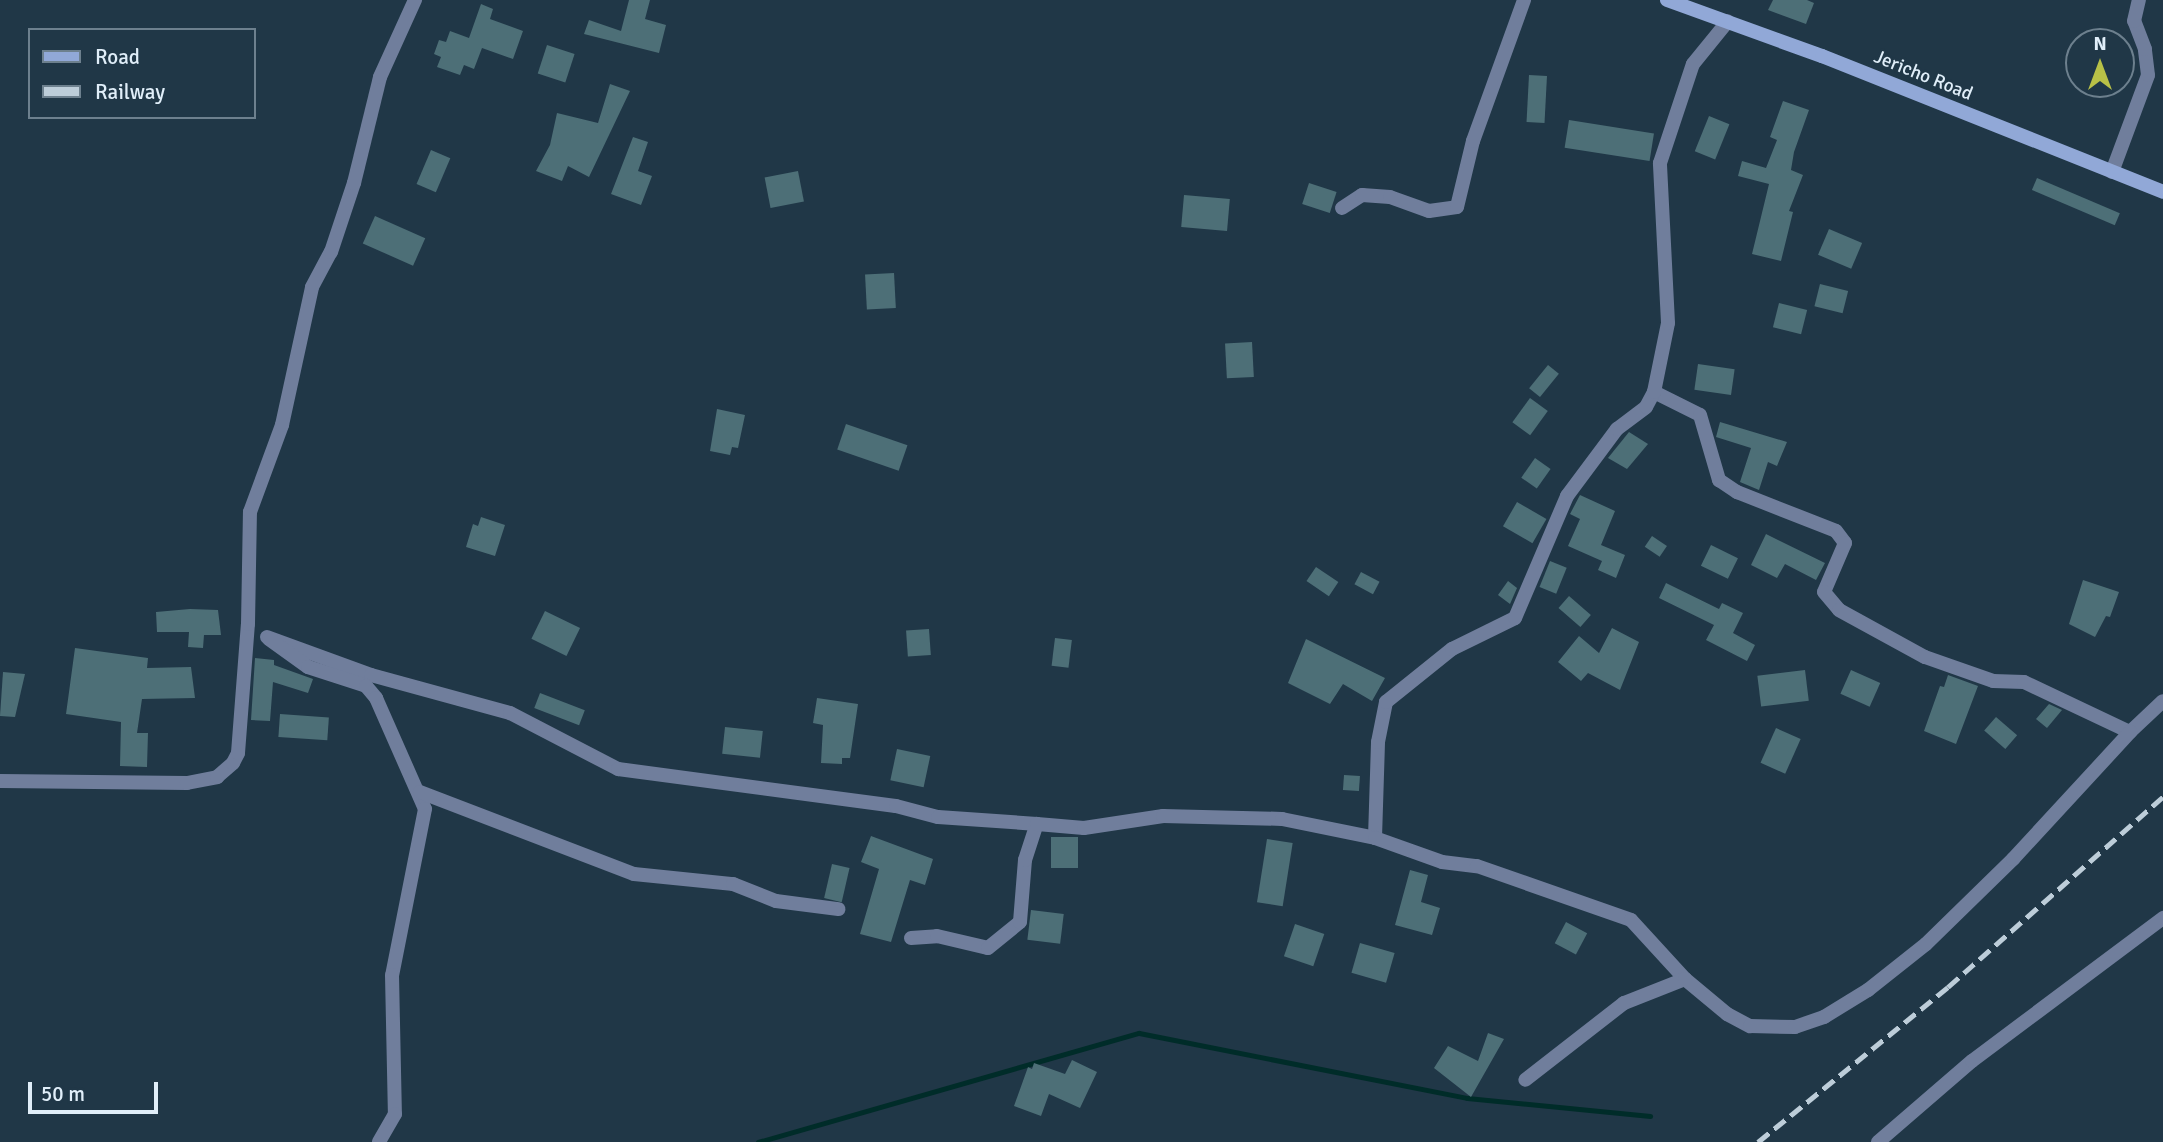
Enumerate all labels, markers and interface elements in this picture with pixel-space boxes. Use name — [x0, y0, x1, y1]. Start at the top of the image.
legend — [28, 28, 256, 119]
north arrow — [2065, 28, 2135, 98]
text: N — [2093, 32, 2107, 56]
text: Road — [95, 44, 140, 70]
street label: Jericho Road — [1870, 46, 1976, 106]
text: Railway — [95, 79, 165, 105]
scale bar — [32, 1068, 161, 1112]
text: 50 m — [41, 1081, 85, 1107]

